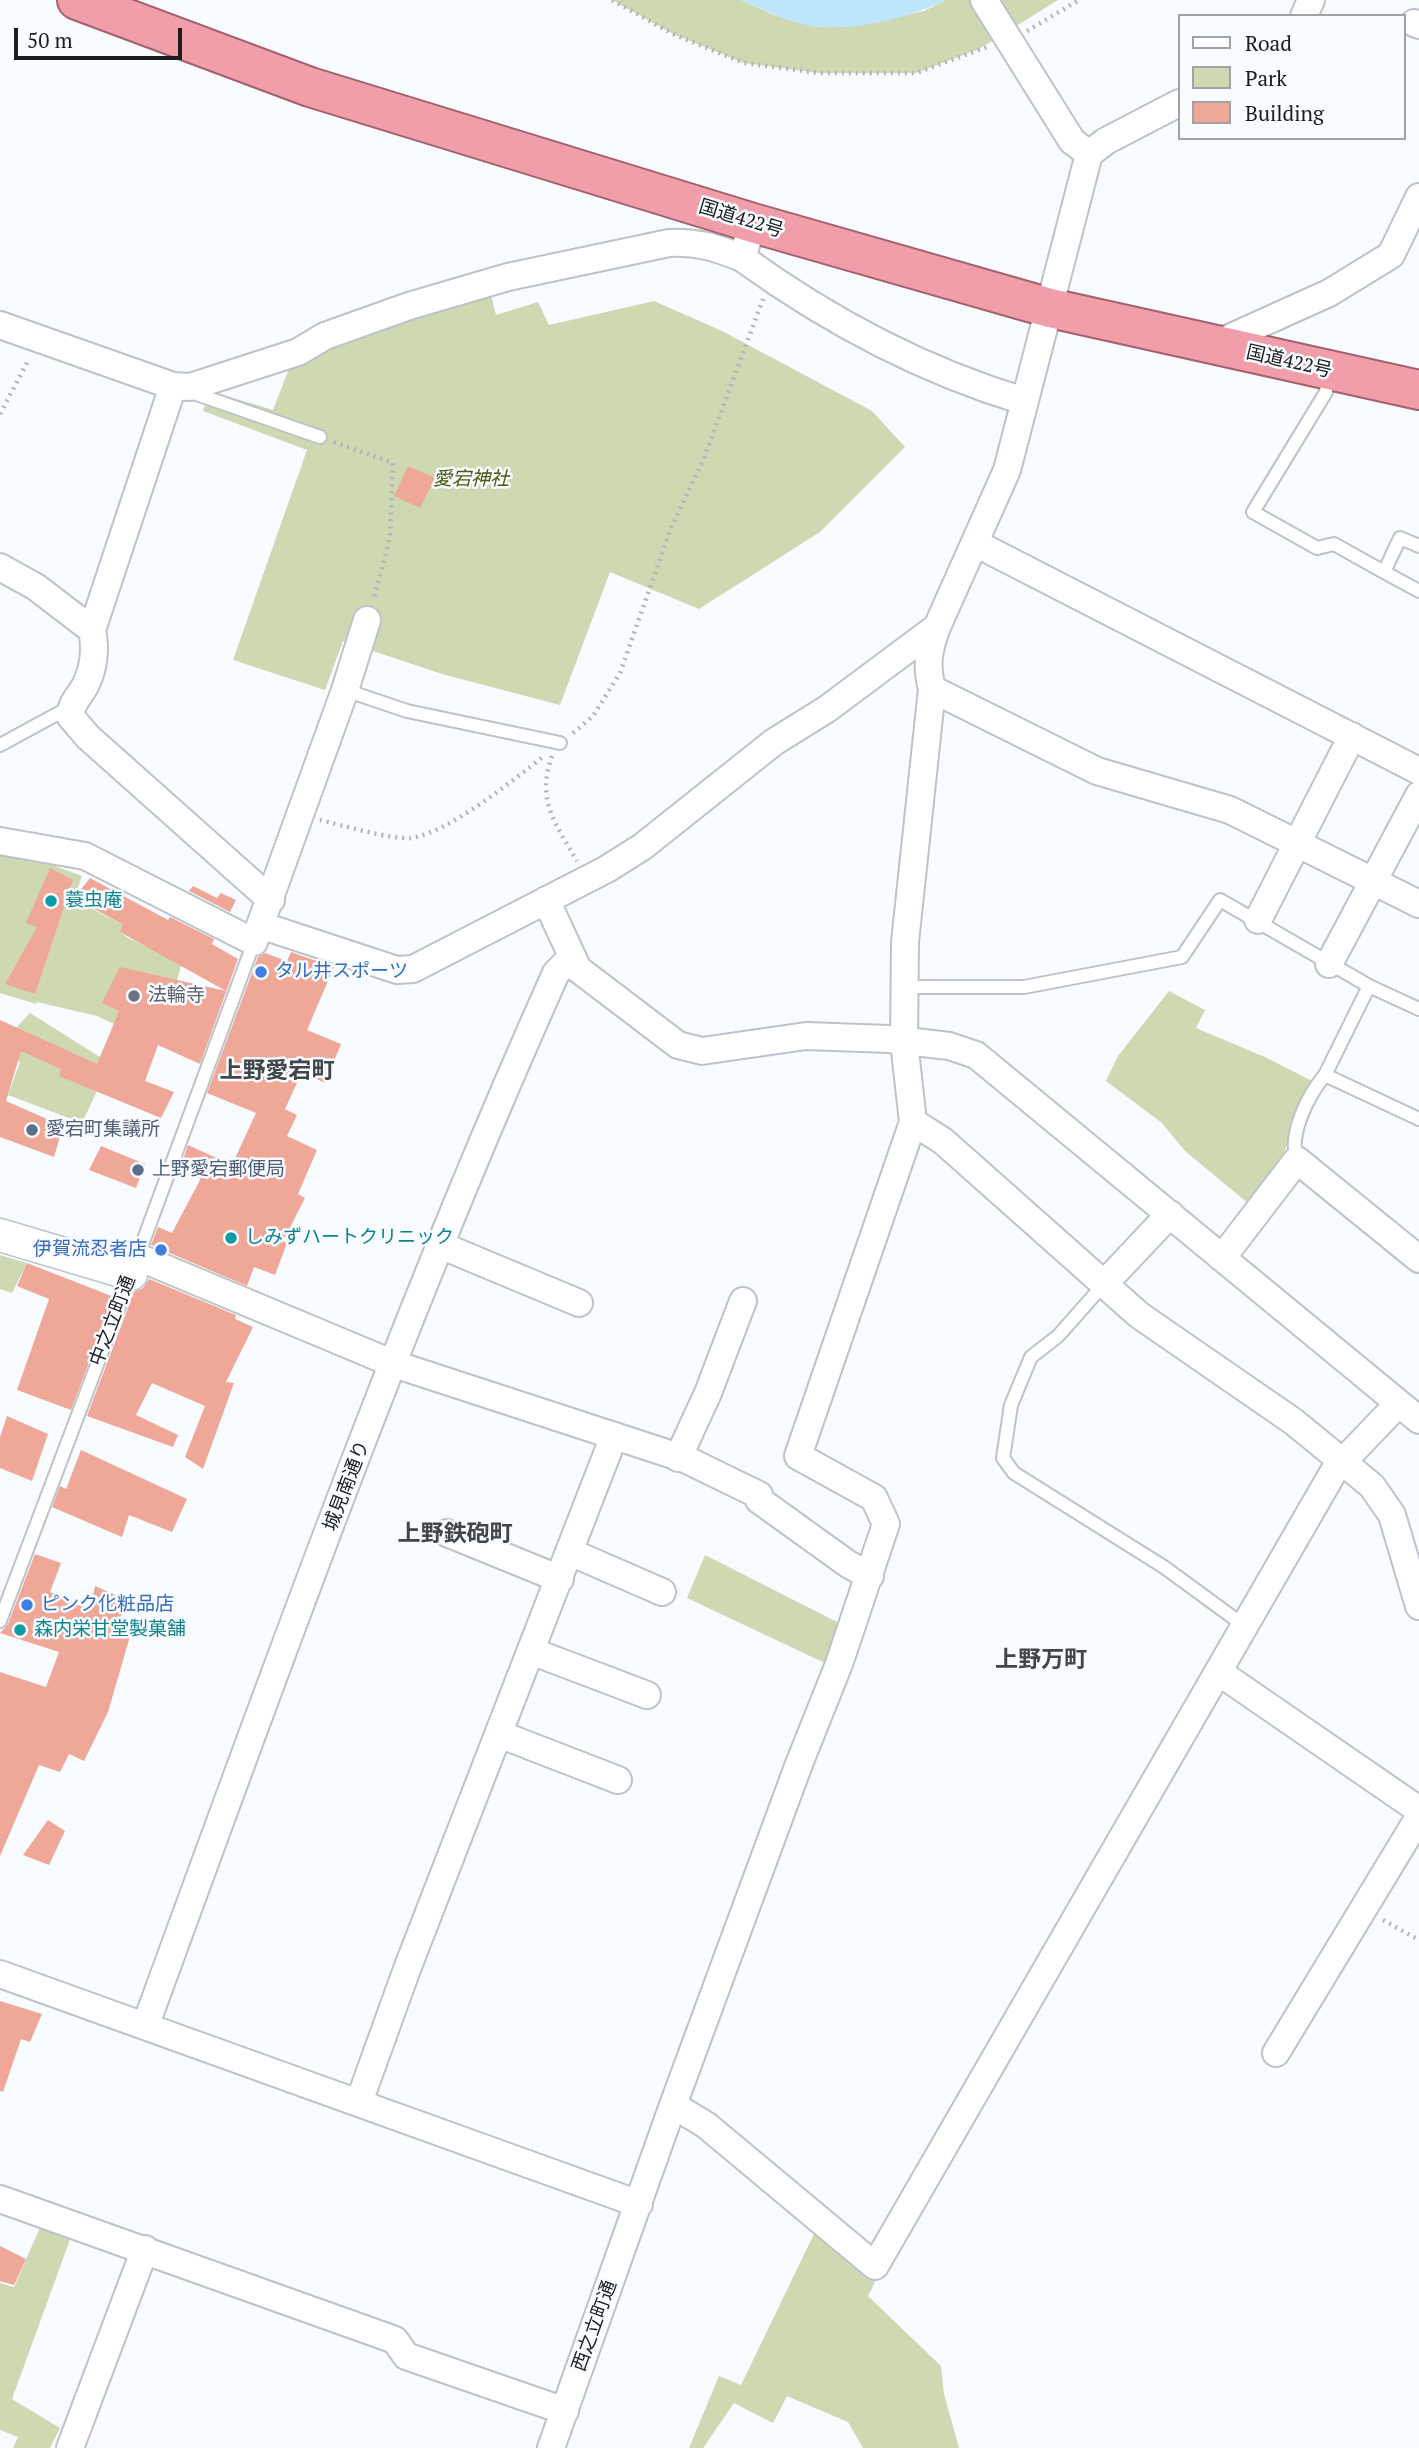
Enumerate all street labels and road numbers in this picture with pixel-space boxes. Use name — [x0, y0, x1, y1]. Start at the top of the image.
street label: 国道422号 — [696, 195, 786, 243]
street label: 国道422号 — [1244, 341, 1334, 383]
street label: 中之立町通 — [85, 1273, 141, 1369]
street label: 城見南通り — [319, 1438, 375, 1534]
street label: 西之立町通 — [568, 2277, 622, 2375]

